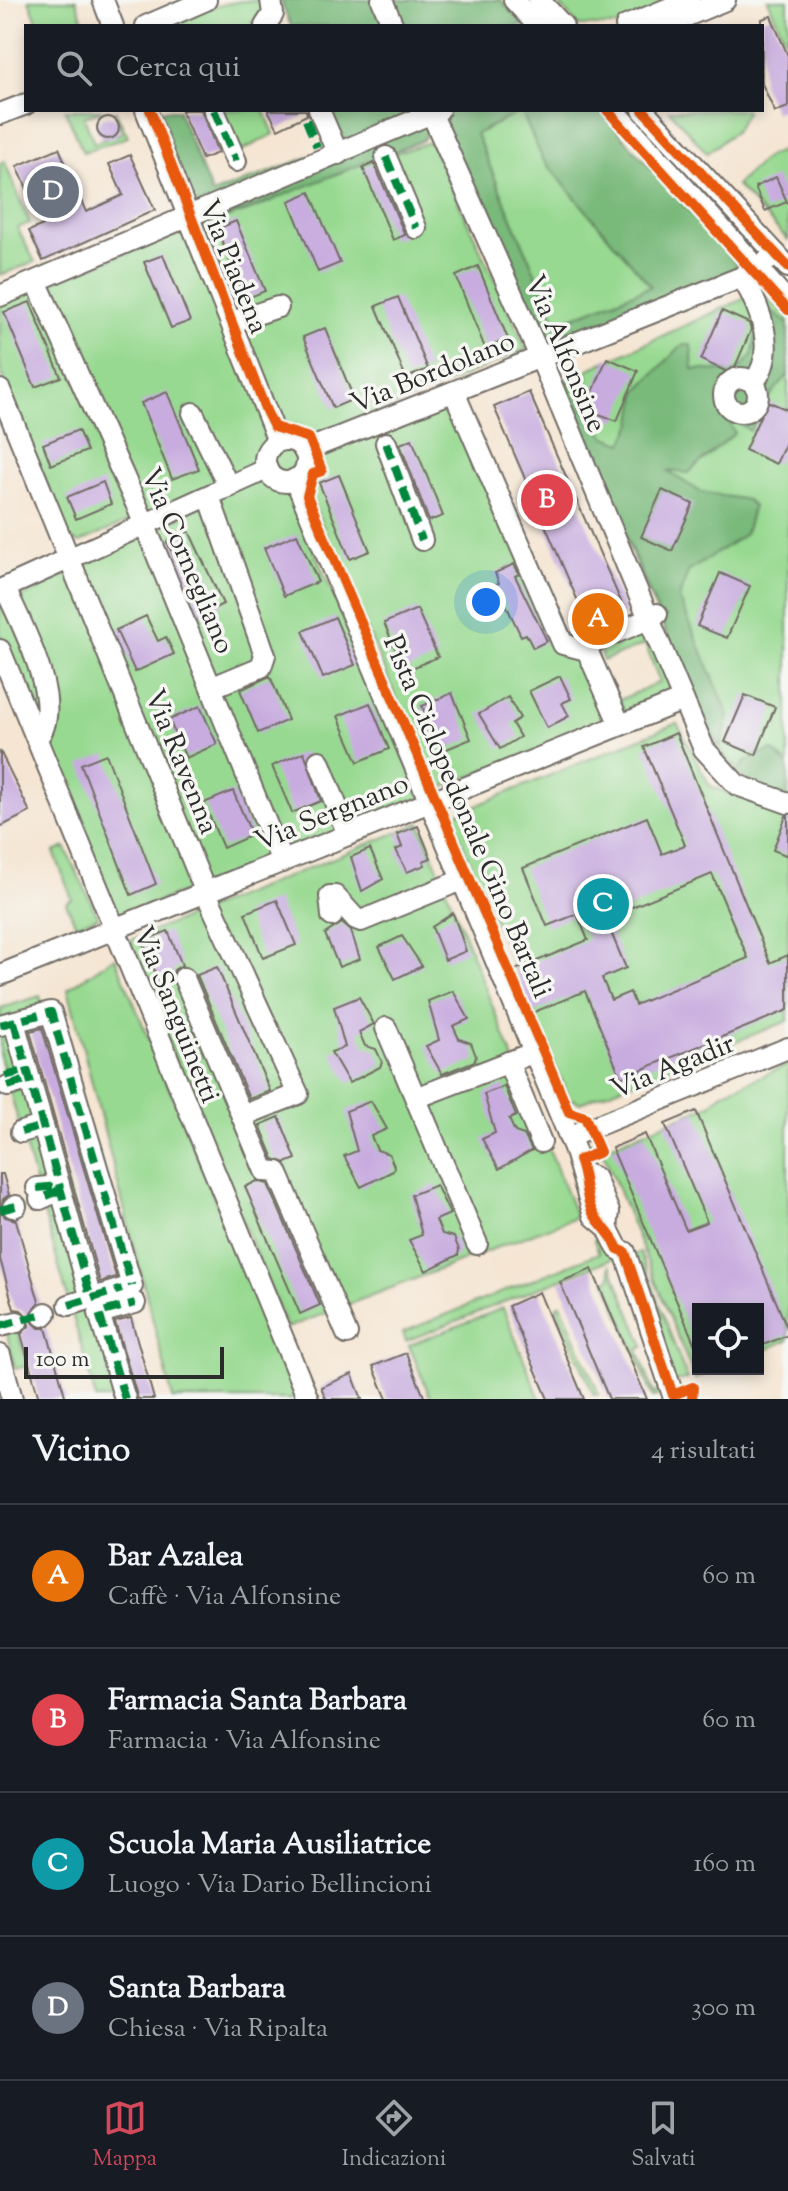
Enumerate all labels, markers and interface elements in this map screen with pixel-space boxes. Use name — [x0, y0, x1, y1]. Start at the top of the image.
search box — [24, 24, 764, 112]
icon: search — [52, 46, 96, 90]
text: Cerca qui — [116, 47, 241, 90]
pin: D — [27, 162, 79, 222]
street label: Via Piadena — [187, 194, 277, 340]
street label: Via Alfonsine — [513, 269, 615, 439]
street label: Via Bordolano — [345, 323, 521, 425]
street label: Via Cornegliano — [129, 462, 243, 660]
pin: B — [521, 470, 573, 530]
your location — [466, 582, 506, 622]
pin: A — [572, 589, 624, 649]
street label: Pista Ciclopedonale Gino Bartali — [372, 630, 561, 1005]
street label: Via Ravenna — [133, 684, 228, 841]
street label: Via Sergnano — [249, 765, 415, 863]
pin: C — [577, 874, 629, 934]
street label: Via Sanguinetti — [122, 921, 229, 1110]
street label: Via Agadir — [605, 1025, 741, 1111]
map controls — [692, 1303, 764, 1375]
button: locate — [692, 1303, 764, 1375]
scale bar — [24, 1343, 224, 1379]
text: 100 m — [36, 1345, 89, 1377]
text: Vicino — [32, 1427, 130, 1476]
text: 4 risultati — [651, 1433, 756, 1470]
text: Bar Azalea — [108, 1536, 243, 1579]
text: A — [47, 1558, 69, 1595]
text: 60 m — [702, 1558, 756, 1595]
text: Caffè · Via Alfonsine — [108, 1579, 341, 1616]
text: Farmacia Santa Barbara — [108, 1680, 407, 1723]
text: B — [50, 1702, 66, 1739]
text: 60 m — [702, 1702, 756, 1739]
text: Farmacia · Via Alfonsine — [108, 1723, 381, 1760]
text: Scuola Maria Ausiliatrice — [108, 1824, 431, 1867]
text: C — [48, 1846, 68, 1883]
text: 160 m — [693, 1846, 756, 1883]
text: Luogo · Via Dario Bellincioni — [108, 1867, 432, 1904]
text: Santa Barbara — [108, 1968, 286, 2011]
text: D — [48, 1990, 68, 2027]
text: 300 m — [691, 1990, 756, 2027]
text: Chiesa · Via Ripalta — [108, 2011, 328, 2048]
tab: Mappa — [92, 2096, 157, 2176]
tab: Indicazioni — [342, 2096, 446, 2176]
tab: Salvati — [631, 2096, 696, 2176]

